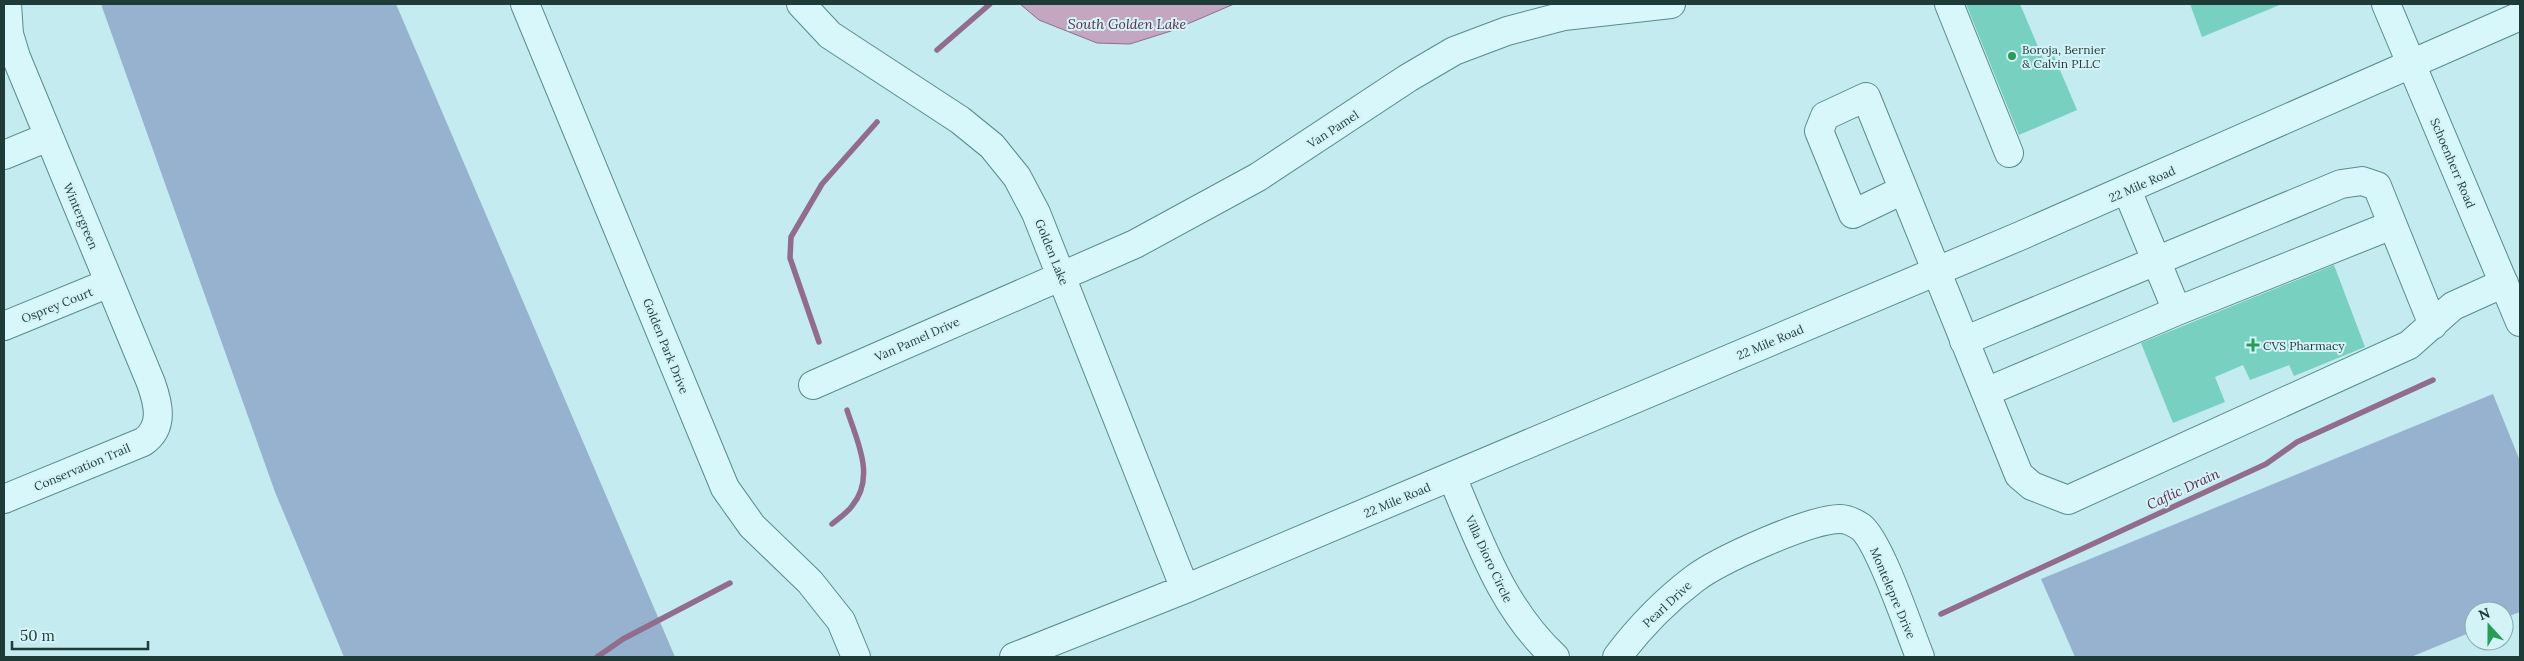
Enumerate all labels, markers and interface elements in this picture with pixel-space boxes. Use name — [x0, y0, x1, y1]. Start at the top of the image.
water label: South Golden Lake — [1068, 15, 1187, 33]
place label: Boroja, Bernier & Calvin PLLC — [2022, 42, 2106, 71]
marker: Boroja, Bernier & Calvin PLLC — [2006, 50, 2018, 62]
street label: Van Pamel — [1304, 107, 1361, 152]
street label: Schoenherr Road — [2427, 116, 2479, 210]
street label: 22 Mile Road — [2106, 163, 2178, 205]
street label: Wintergreen — [60, 181, 102, 251]
street label: Golden Lake — [1032, 217, 1072, 288]
street label: Osprey Court — [19, 284, 95, 326]
street label: Golden Park Drive — [640, 296, 692, 396]
street label: Van Pamel Drive — [871, 313, 962, 365]
street label: 22 Mile Road — [1734, 321, 1806, 363]
place label: CVS Pharmacy — [2263, 338, 2345, 353]
marker: CVS Pharmacy — [2247, 339, 2259, 351]
street label: Conservation Trail — [32, 440, 132, 494]
water label: Caflic Drain — [2144, 464, 2222, 514]
street label: 22 Mile Road — [1361, 479, 1433, 521]
street label: Villa Dioro Circle — [1462, 512, 1516, 605]
street label: Montelepre Drive — [1867, 545, 1919, 641]
street label: Pearl Drive — [1639, 577, 1695, 630]
north arrow — [2464, 601, 2514, 651]
text: N — [2476, 603, 2493, 624]
scale bar — [12, 618, 149, 650]
text: 50 m — [20, 626, 55, 645]

